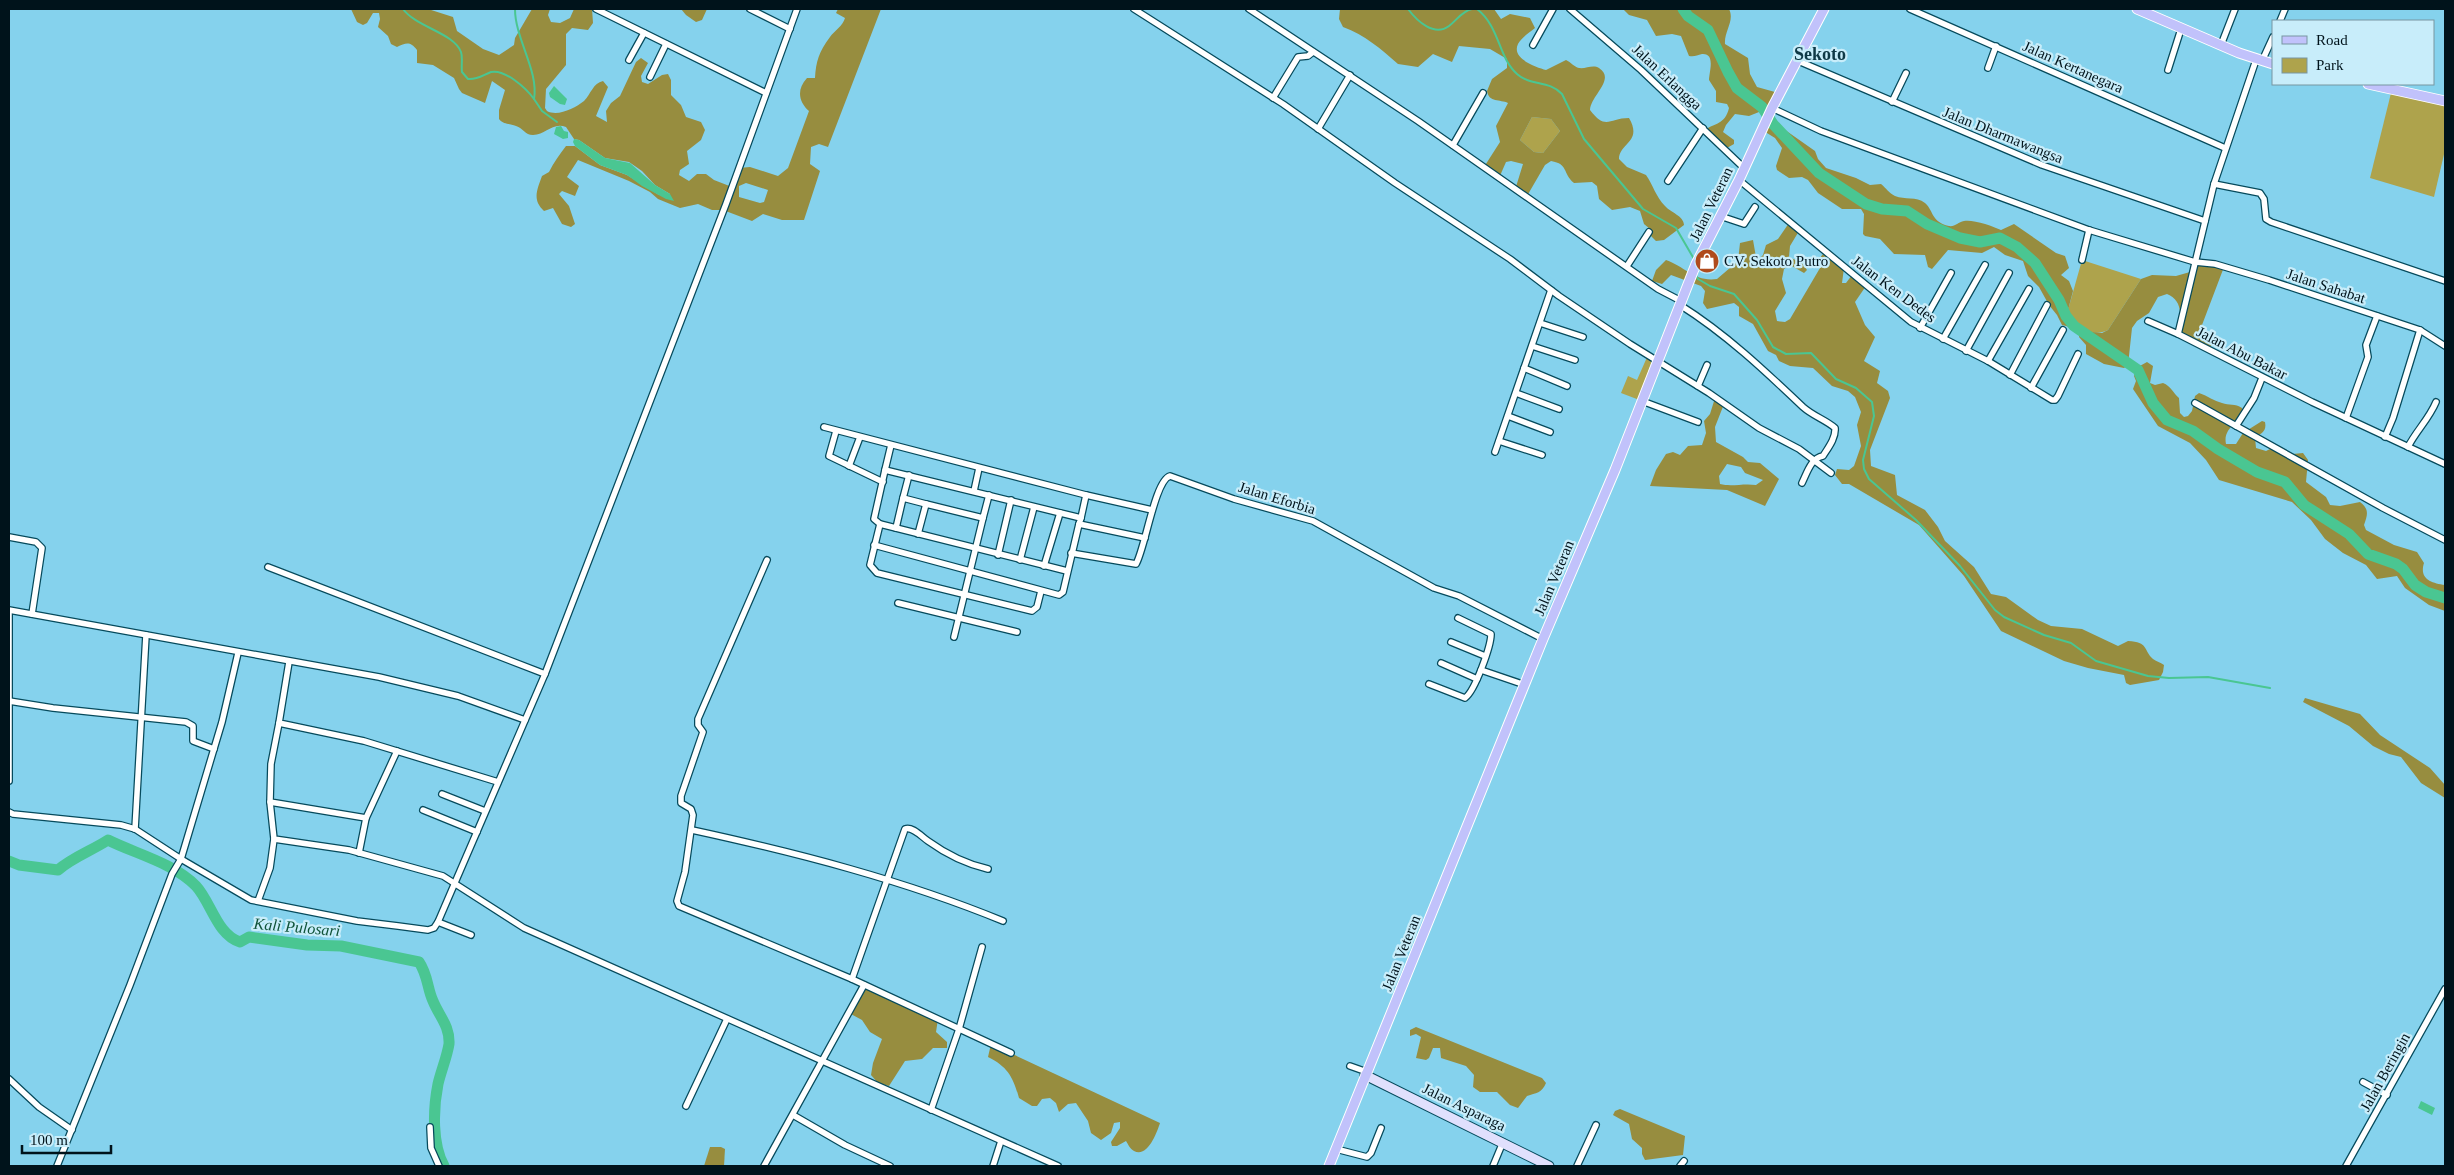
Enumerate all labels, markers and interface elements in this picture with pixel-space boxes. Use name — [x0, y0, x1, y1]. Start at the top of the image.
legend — [2272, 20, 2434, 85]
text: Road — [2316, 32, 2348, 48]
street label: Jalan Kertanegara — [2020, 38, 2126, 96]
street label: Jalan Erlangga — [1629, 41, 1705, 113]
district label: Sekoto — [1794, 44, 1846, 64]
text: Park — [2316, 57, 2344, 73]
street label: Jalan Dharmawangsa — [1941, 104, 2066, 166]
street label: Jalan Veteran — [1686, 164, 1736, 244]
shop icon: CV. Sekoto Putro — [1694, 248, 1720, 274]
street label: Jalan Ken Dedes — [1849, 252, 1939, 326]
place label: CV. Sekoto Putro — [1724, 253, 1828, 269]
street label: Jalan Sahabat — [2285, 266, 2368, 307]
street label: Jalan Abu Bakar — [2194, 323, 2290, 383]
street label: Jalan Eforbia — [1237, 479, 1318, 517]
street label: Jalan Veteran — [1531, 538, 1577, 618]
street label: Jalan Veteran — [1379, 912, 1424, 993]
water label: Kali Pulosari — [252, 915, 341, 939]
street label: Jalan Beringin — [2357, 1030, 2413, 1114]
street label: Jalan Asparaga — [1420, 1080, 1508, 1134]
scale bar — [22, 1122, 111, 1154]
text: 100 m — [30, 1132, 68, 1148]

